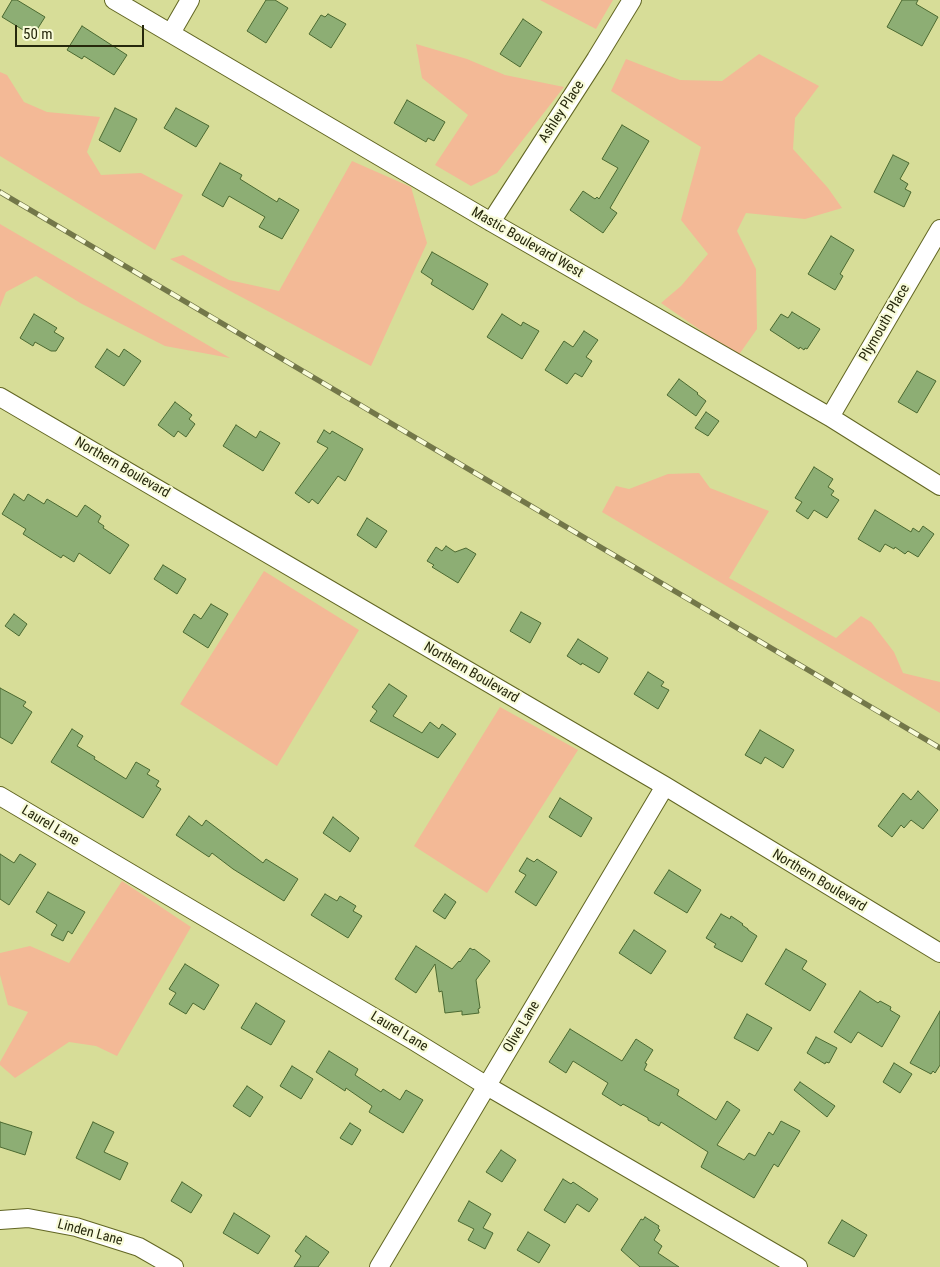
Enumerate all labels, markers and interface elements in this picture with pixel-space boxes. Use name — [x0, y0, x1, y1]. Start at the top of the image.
scale bar — [18, 15, 146, 47]
text: 50 m — [23, 25, 53, 43]
street label: Ashley Place — [536, 78, 588, 146]
street label: Mastic Boulevard West — [468, 204, 586, 282]
street label: Plymouth Place — [856, 282, 914, 364]
street label: Northern Boulevard — [72, 434, 172, 502]
street label: Northern Boulevard — [421, 639, 521, 707]
street label: Laurel Lane — [18, 802, 82, 850]
street label: Northern Boulevard — [769, 846, 869, 916]
street label: Olive Lane — [500, 998, 544, 1056]
street label: Laurel Lane — [367, 1008, 431, 1056]
street label: Linden Lane — [56, 1216, 124, 1250]

